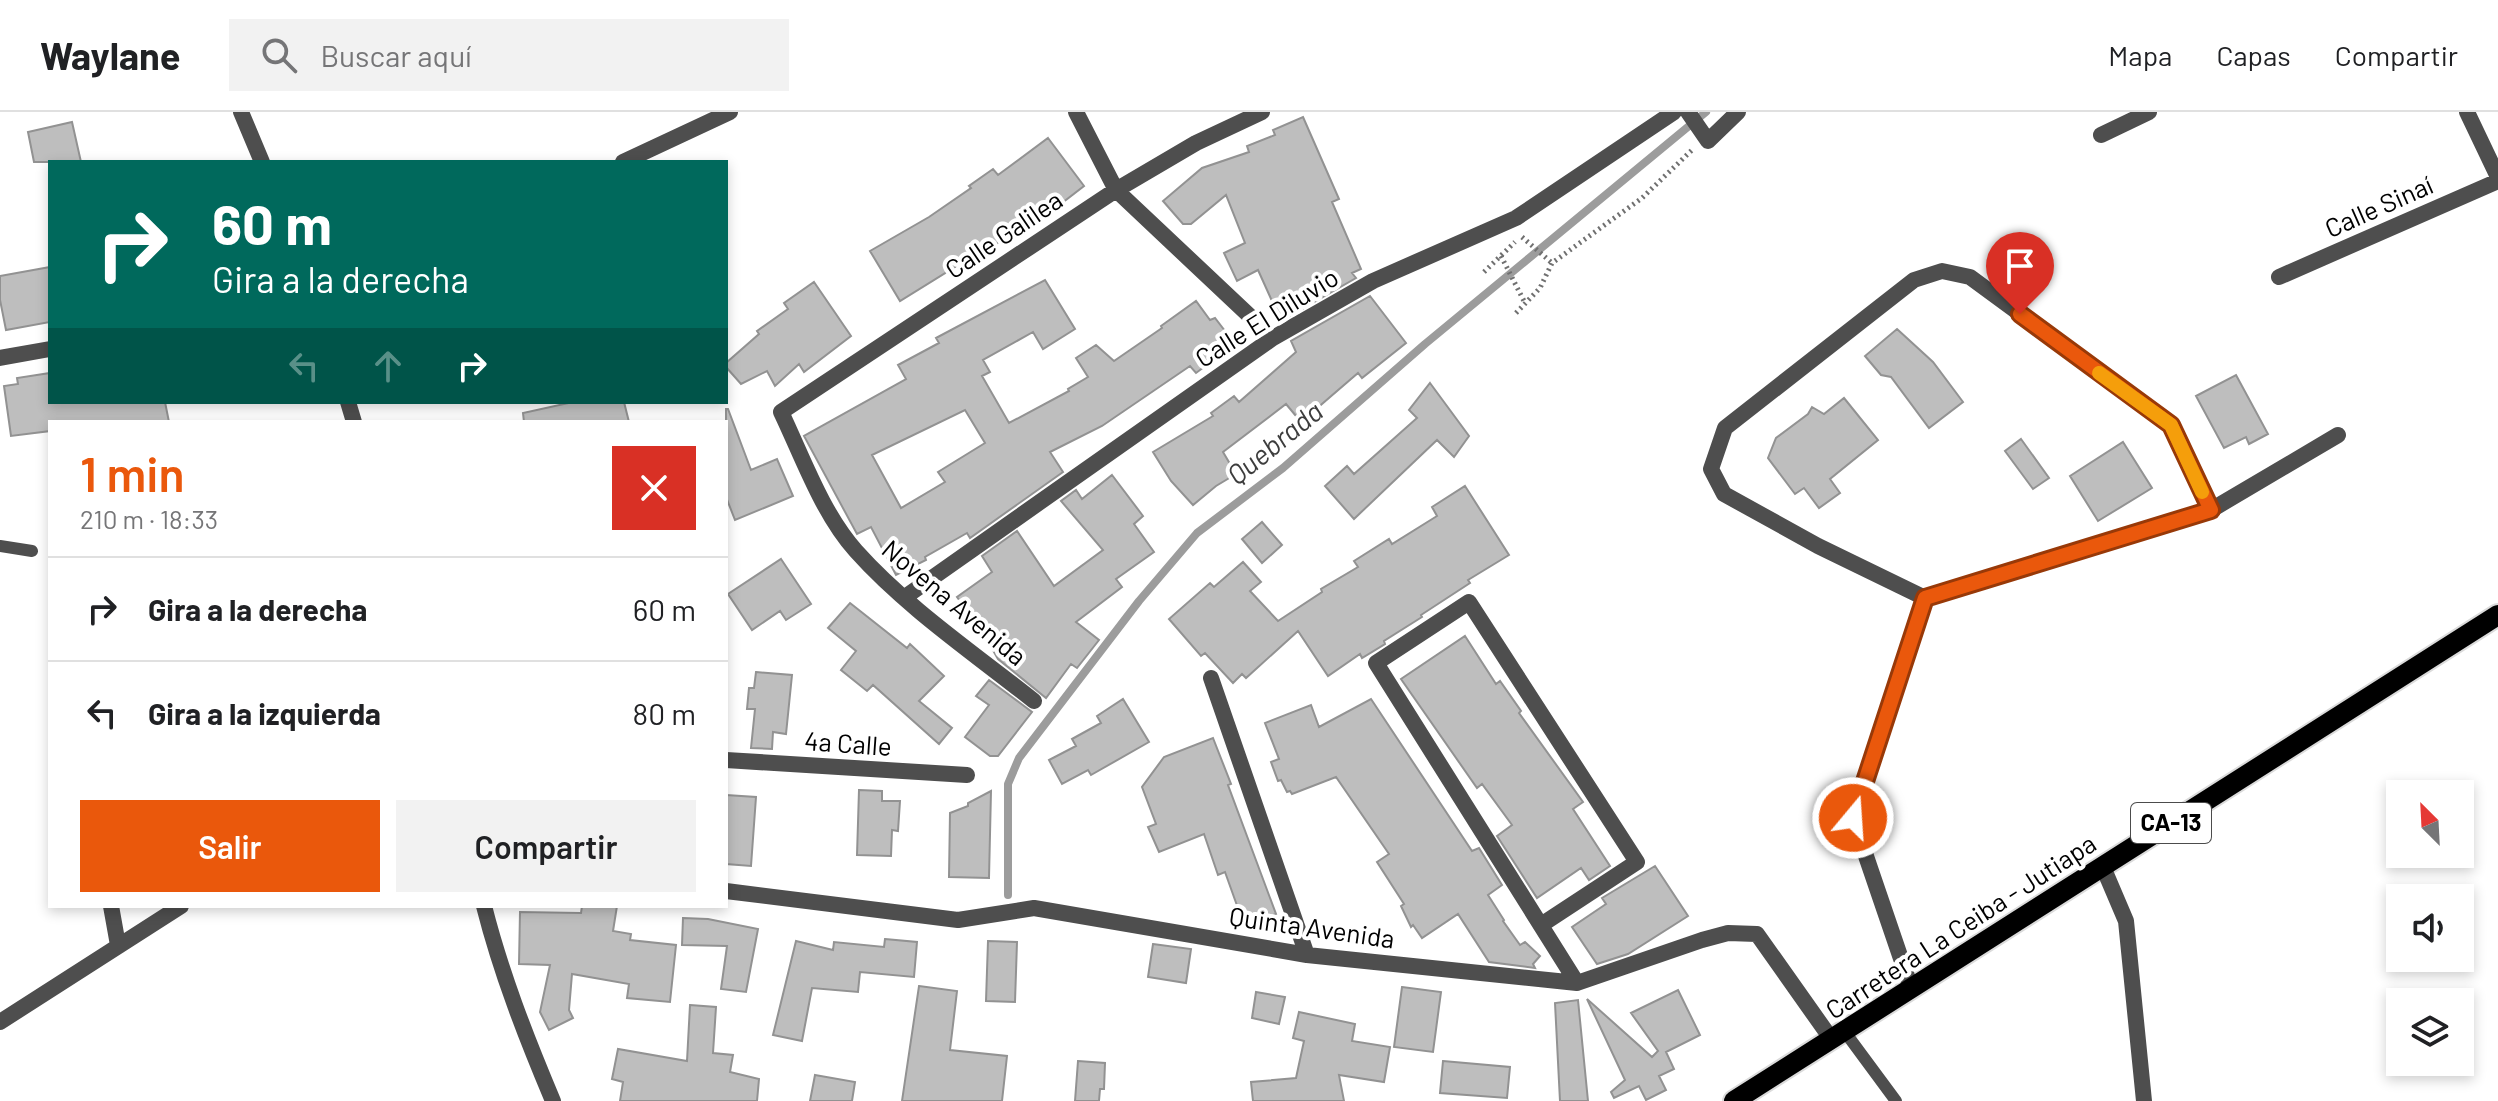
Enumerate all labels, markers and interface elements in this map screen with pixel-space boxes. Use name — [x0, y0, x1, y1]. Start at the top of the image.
search box — [229, 19, 789, 91]
text: Waylane — [40, 32, 181, 78]
icon: search — [257, 33, 301, 77]
text: Buscar aquí — [321, 37, 472, 73]
text: Mapa — [2108, 38, 2172, 72]
text: Capas — [2216, 38, 2291, 72]
text: Compartir — [2335, 38, 2458, 72]
street label: Calle Sinaí — [2320, 168, 2437, 243]
street label: Calle Galilea — [939, 183, 1068, 284]
text: 60 m — [212, 189, 332, 256]
icon: right — [80, 192, 184, 296]
pin — [1986, 232, 2054, 314]
icon: arrive — [1998, 244, 2042, 288]
text: Gira a la derecha — [212, 257, 469, 300]
street label: Calle El Diluvio — [1189, 261, 1343, 373]
icon: left — [282, 344, 326, 388]
icon: ahead — [366, 344, 410, 388]
icon: right — [450, 344, 494, 388]
water label: Quebrada — [1220, 393, 1329, 491]
text: 1 min — [80, 444, 185, 502]
button: close — [612, 446, 696, 530]
text: 210 m · 18:33 — [80, 503, 218, 534]
street label: Novena Avenida — [877, 533, 1033, 671]
icon: right — [80, 587, 124, 631]
text: Gira a la derecha — [148, 591, 367, 627]
text: 60 m — [633, 591, 696, 627]
icon: left — [80, 691, 124, 735]
text: Gira a la izquierda — [148, 695, 381, 731]
text: 80 m — [633, 695, 696, 731]
street label: 4a Calle — [803, 724, 893, 761]
position arrow — [1811, 776, 1895, 860]
north arrow — [2386, 780, 2474, 868]
map controls — [2386, 780, 2474, 1076]
button: Salir — [80, 800, 380, 892]
button: Compartir — [396, 800, 696, 892]
road number: CA-13 — [2131, 803, 2211, 843]
street label: Carretera La Ceiba - Jutiapa — [1819, 827, 2101, 1025]
button: sound — [2386, 884, 2474, 972]
street label: Quinta Avenida — [1228, 900, 1397, 953]
button: layers — [2386, 988, 2474, 1076]

